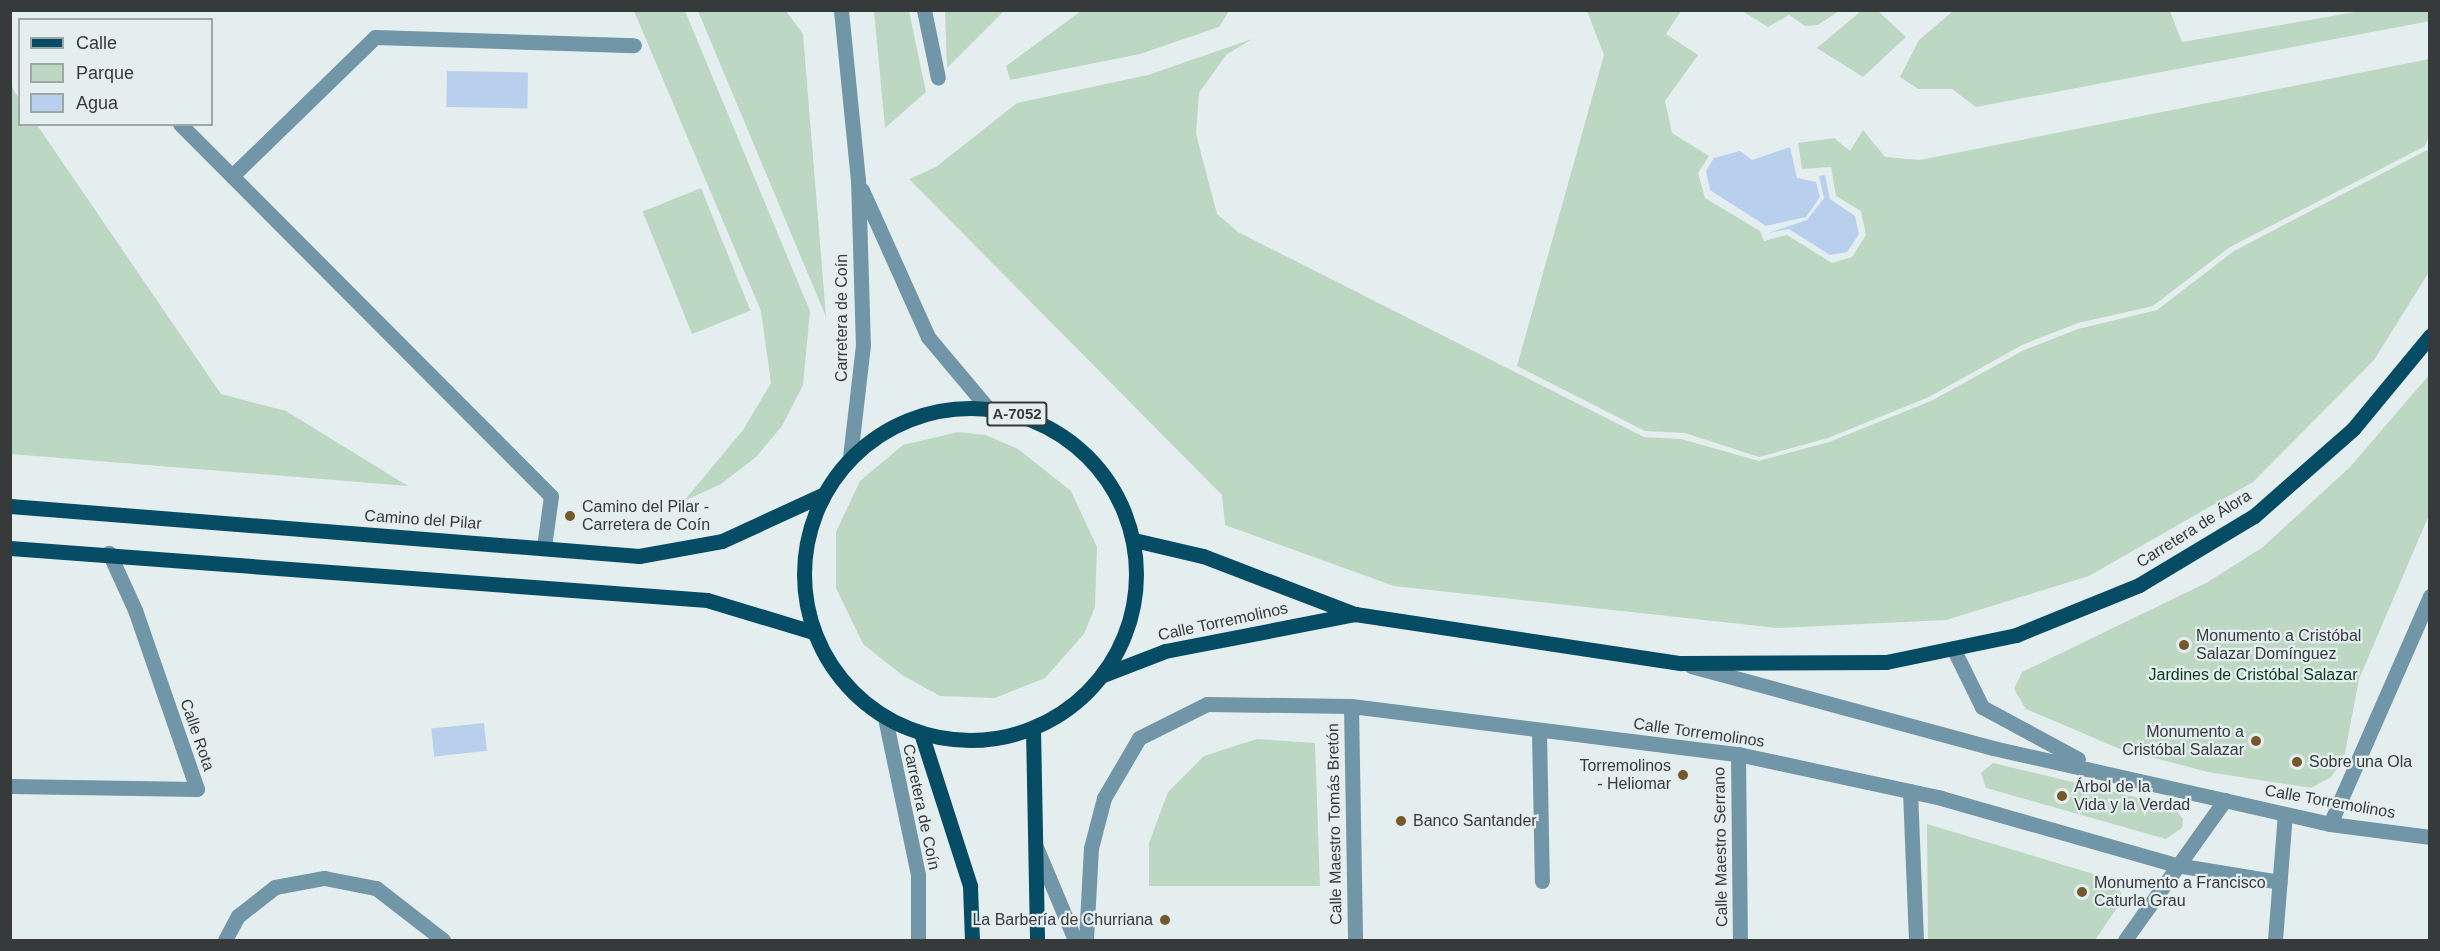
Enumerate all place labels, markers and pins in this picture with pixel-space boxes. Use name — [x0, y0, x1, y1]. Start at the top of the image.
place label: Camino del Pilar - Carretera de Coín — [582, 497, 710, 535]
marker: Camino del Pilar - Carretera de Coín — [563, 509, 577, 523]
place label: Monumento a Cristóbal Salazar Domínguez — [2196, 626, 2361, 664]
marker: Monumento a Cristóbal Salazar Domínguez — [2177, 638, 2191, 652]
place label: Monumento a Cristóbal Salazar — [2122, 722, 2244, 760]
marker: Monumento a Cristóbal Salazar — [2249, 734, 2263, 748]
place label: Sobre una Ola — [2309, 752, 2412, 772]
marker: Sobre una Ola — [2290, 755, 2304, 769]
place label: Torremolinos - Heliomar — [1579, 756, 1671, 794]
marker: Torremolinos - Heliomar — [1676, 768, 1690, 782]
place label: Árbol de la Vida y la Verdad — [2074, 777, 2190, 815]
marker: Árbol de la Vida y la Verdad — [2055, 789, 2069, 803]
place label: Banco Santander — [1413, 811, 1537, 831]
marker: Banco Santander — [1394, 814, 1408, 828]
place label: Monumento a Francisco Caturla Grau — [2094, 873, 2266, 911]
marker: Monumento a Francisco Caturla Grau — [2075, 885, 2089, 899]
place label: La Barbería de Churriana — [972, 910, 1153, 930]
marker: La Barbería de Churriana — [1158, 913, 1172, 927]

